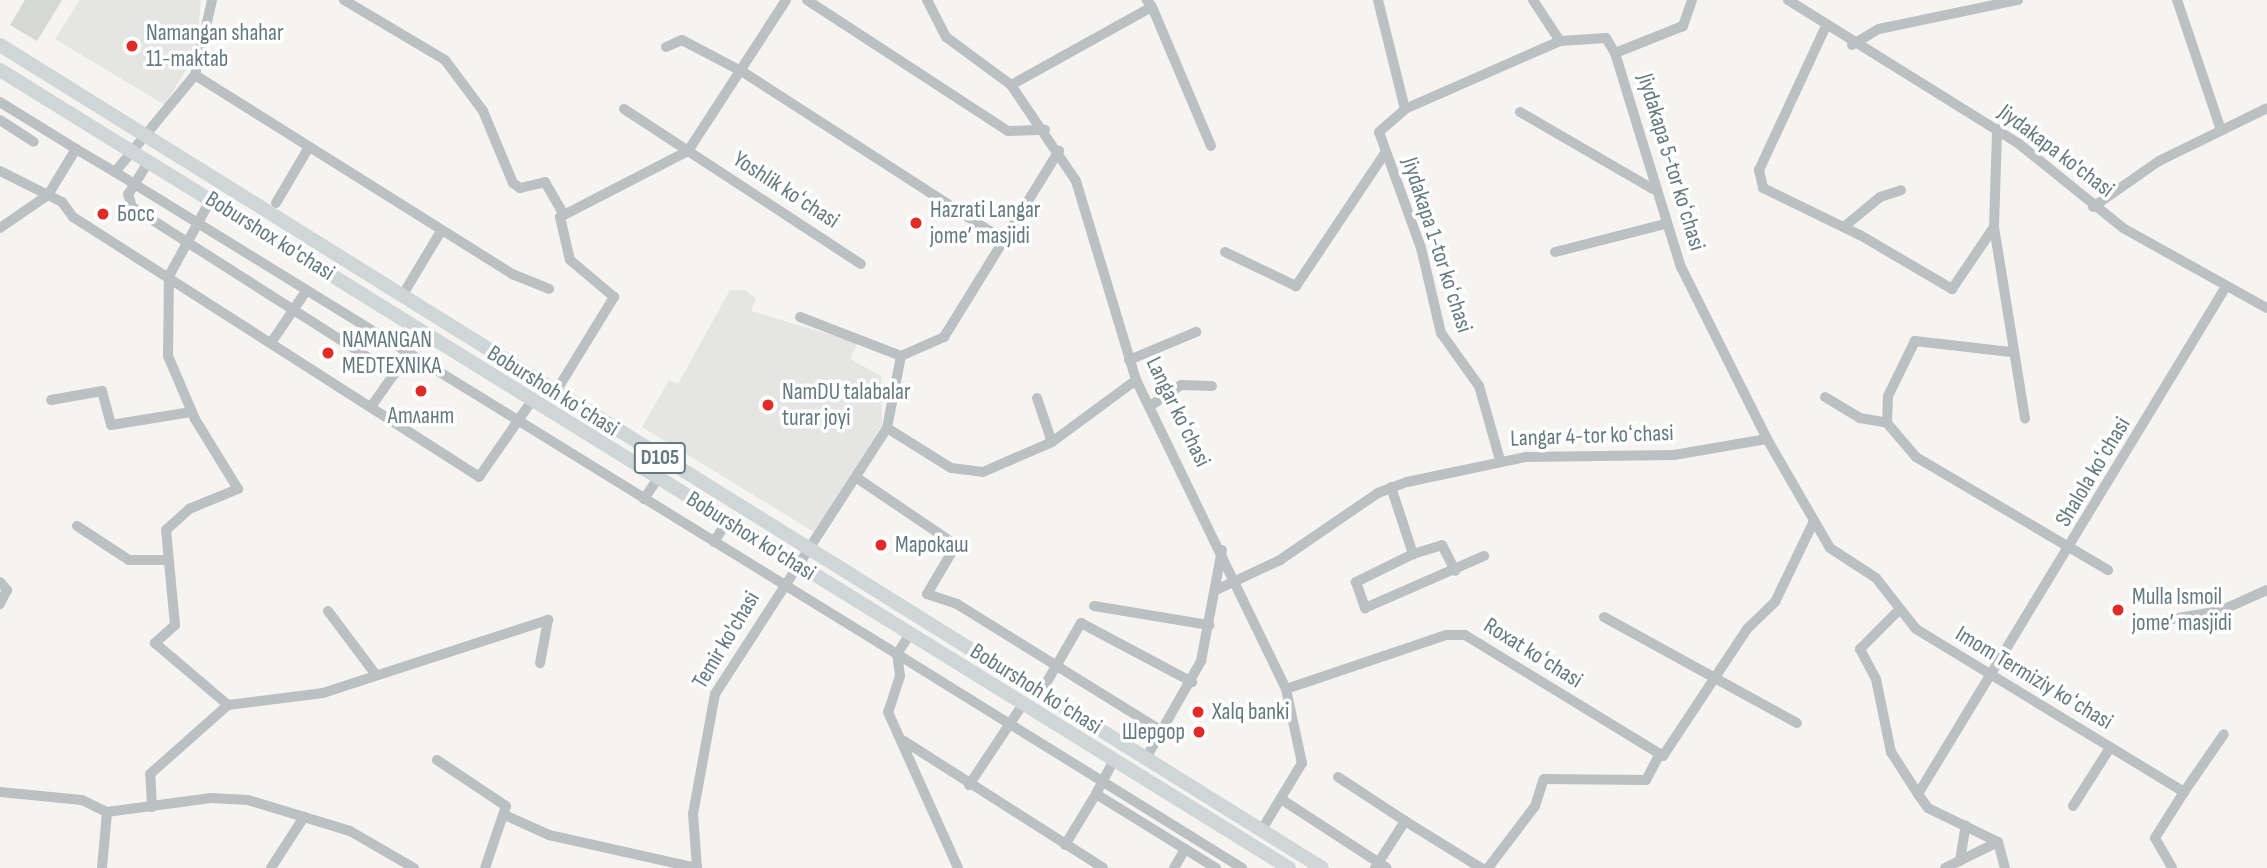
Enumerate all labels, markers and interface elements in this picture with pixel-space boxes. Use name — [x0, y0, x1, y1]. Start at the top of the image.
place label: Namangan shahar 11-maktab — [146, 19, 284, 73]
marker: Namangan shahar 11-maktab — [124, 38, 140, 54]
street label: Jiydakapa 5-tor koʻchasi — [1631, 70, 1711, 254]
street label: Jiydakapa ko'chasi — [1993, 99, 2119, 203]
street label: Yoshlik koʻchasi — [728, 145, 844, 235]
street label: Jiydakapa 1-tor koʻchasi — [1396, 154, 1478, 336]
street label: Boburshox ko'chasi — [200, 185, 340, 287]
place label: Hazrati Langar jome’ masjidi — [930, 196, 1040, 250]
place label: Босс — [117, 200, 155, 228]
marker: Босс — [95, 206, 111, 222]
marker: Hazrati Langar jome’ masjidi — [908, 215, 924, 231]
place label: NAMANGAN MEDTEXNIKA — [342, 326, 441, 380]
street label: Boburshoh koʻchasi — [482, 340, 624, 442]
marker: NAMANGAN MEDTEXNIKA — [320, 345, 336, 361]
street label: Langar koʻchasi — [1140, 353, 1216, 471]
place label: NamDU talabalar turar joyi — [782, 378, 911, 432]
marker: Атлант — [413, 383, 429, 399]
marker: NamDU talabalar turar joyi — [760, 397, 776, 413]
place label: Атлант — [388, 402, 454, 430]
street label: Shalola koʻchasi — [2050, 412, 2136, 532]
street label: Langar 4-tor koʻchasi — [1510, 419, 1674, 453]
road number: D105 — [634, 440, 686, 476]
street label: Boburshox ko'chasi — [681, 485, 821, 587]
place label: Марокаш — [895, 531, 969, 559]
marker: Марокаш — [873, 537, 889, 553]
place label: Mulla Ismoil jome’ masjidi — [2132, 583, 2232, 637]
street label: Temir ko'chasi — [686, 586, 766, 694]
marker: Mulla Ismoil jome’ masjidi — [2110, 602, 2126, 618]
street label: Roxat koʻchasi — [1479, 612, 1587, 694]
street label: Imom Termiziy koʻchasi — [1950, 620, 2118, 736]
street label: Boburshoh koʻchasi — [965, 638, 1107, 740]
place label: Xalq banki — [1212, 698, 1289, 726]
marker: Xalq banki — [1190, 704, 1206, 720]
place label: Шердор — [1122, 718, 1185, 746]
marker: Шердор — [1191, 724, 1207, 740]

